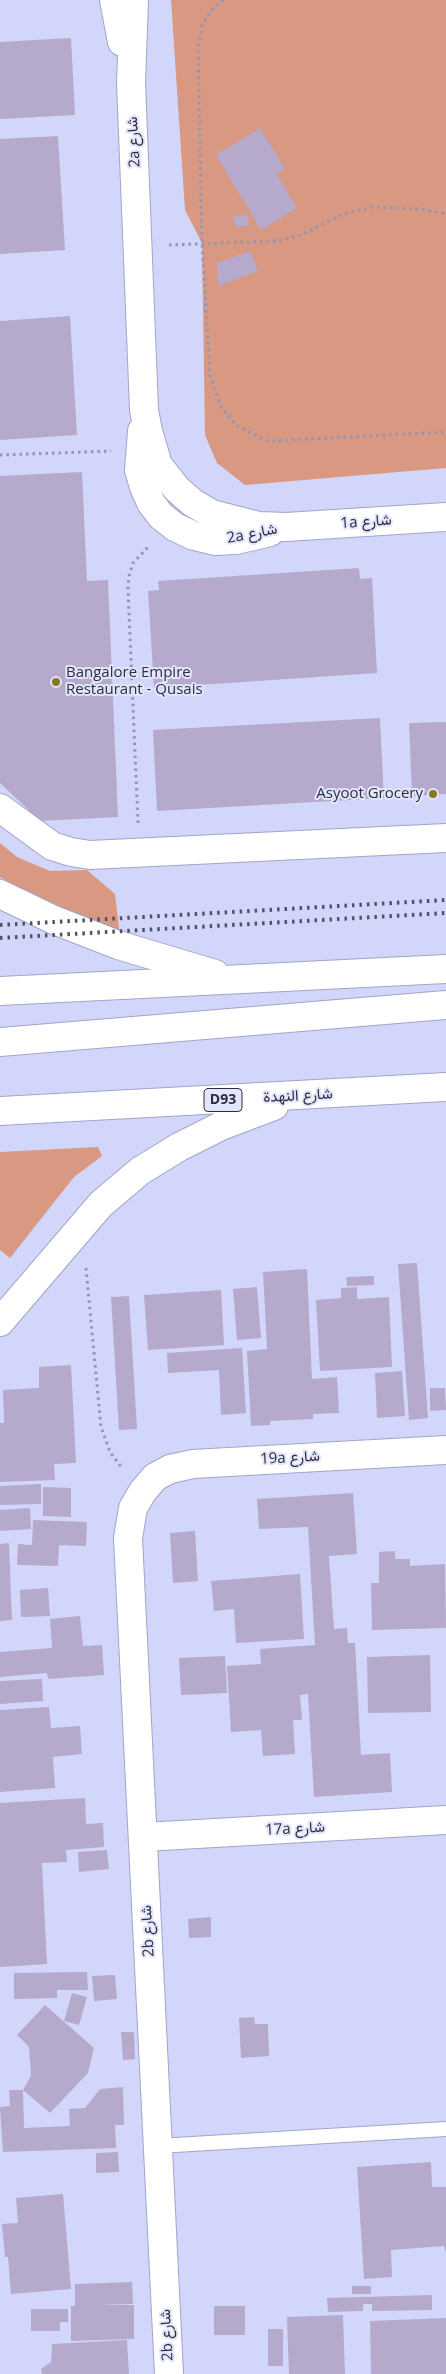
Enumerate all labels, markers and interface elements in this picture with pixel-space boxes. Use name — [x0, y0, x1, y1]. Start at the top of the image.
street label: 2a شارع — [124, 116, 144, 168]
street label: 1a شارع — [340, 511, 392, 533]
street label: 2a شارع — [225, 520, 279, 548]
place label: Bangalore Empire Restaurant - Qusais — [66, 664, 203, 699]
marker: Bangalore Empire Restaurant - Qusais — [50, 676, 62, 688]
place label: Asyoot Grocery — [316, 785, 423, 803]
marker: Asyoot Grocery — [427, 788, 439, 800]
street label: شارع النهدة — [263, 1085, 333, 1107]
road number: D93 — [204, 1088, 242, 1112]
street label: 19a شارع — [260, 1447, 320, 1469]
street label: 17a شارع — [265, 1818, 325, 1840]
street label: 2b شارع — [138, 1905, 158, 1957]
street label: 2b شارع — [157, 2309, 177, 2361]

